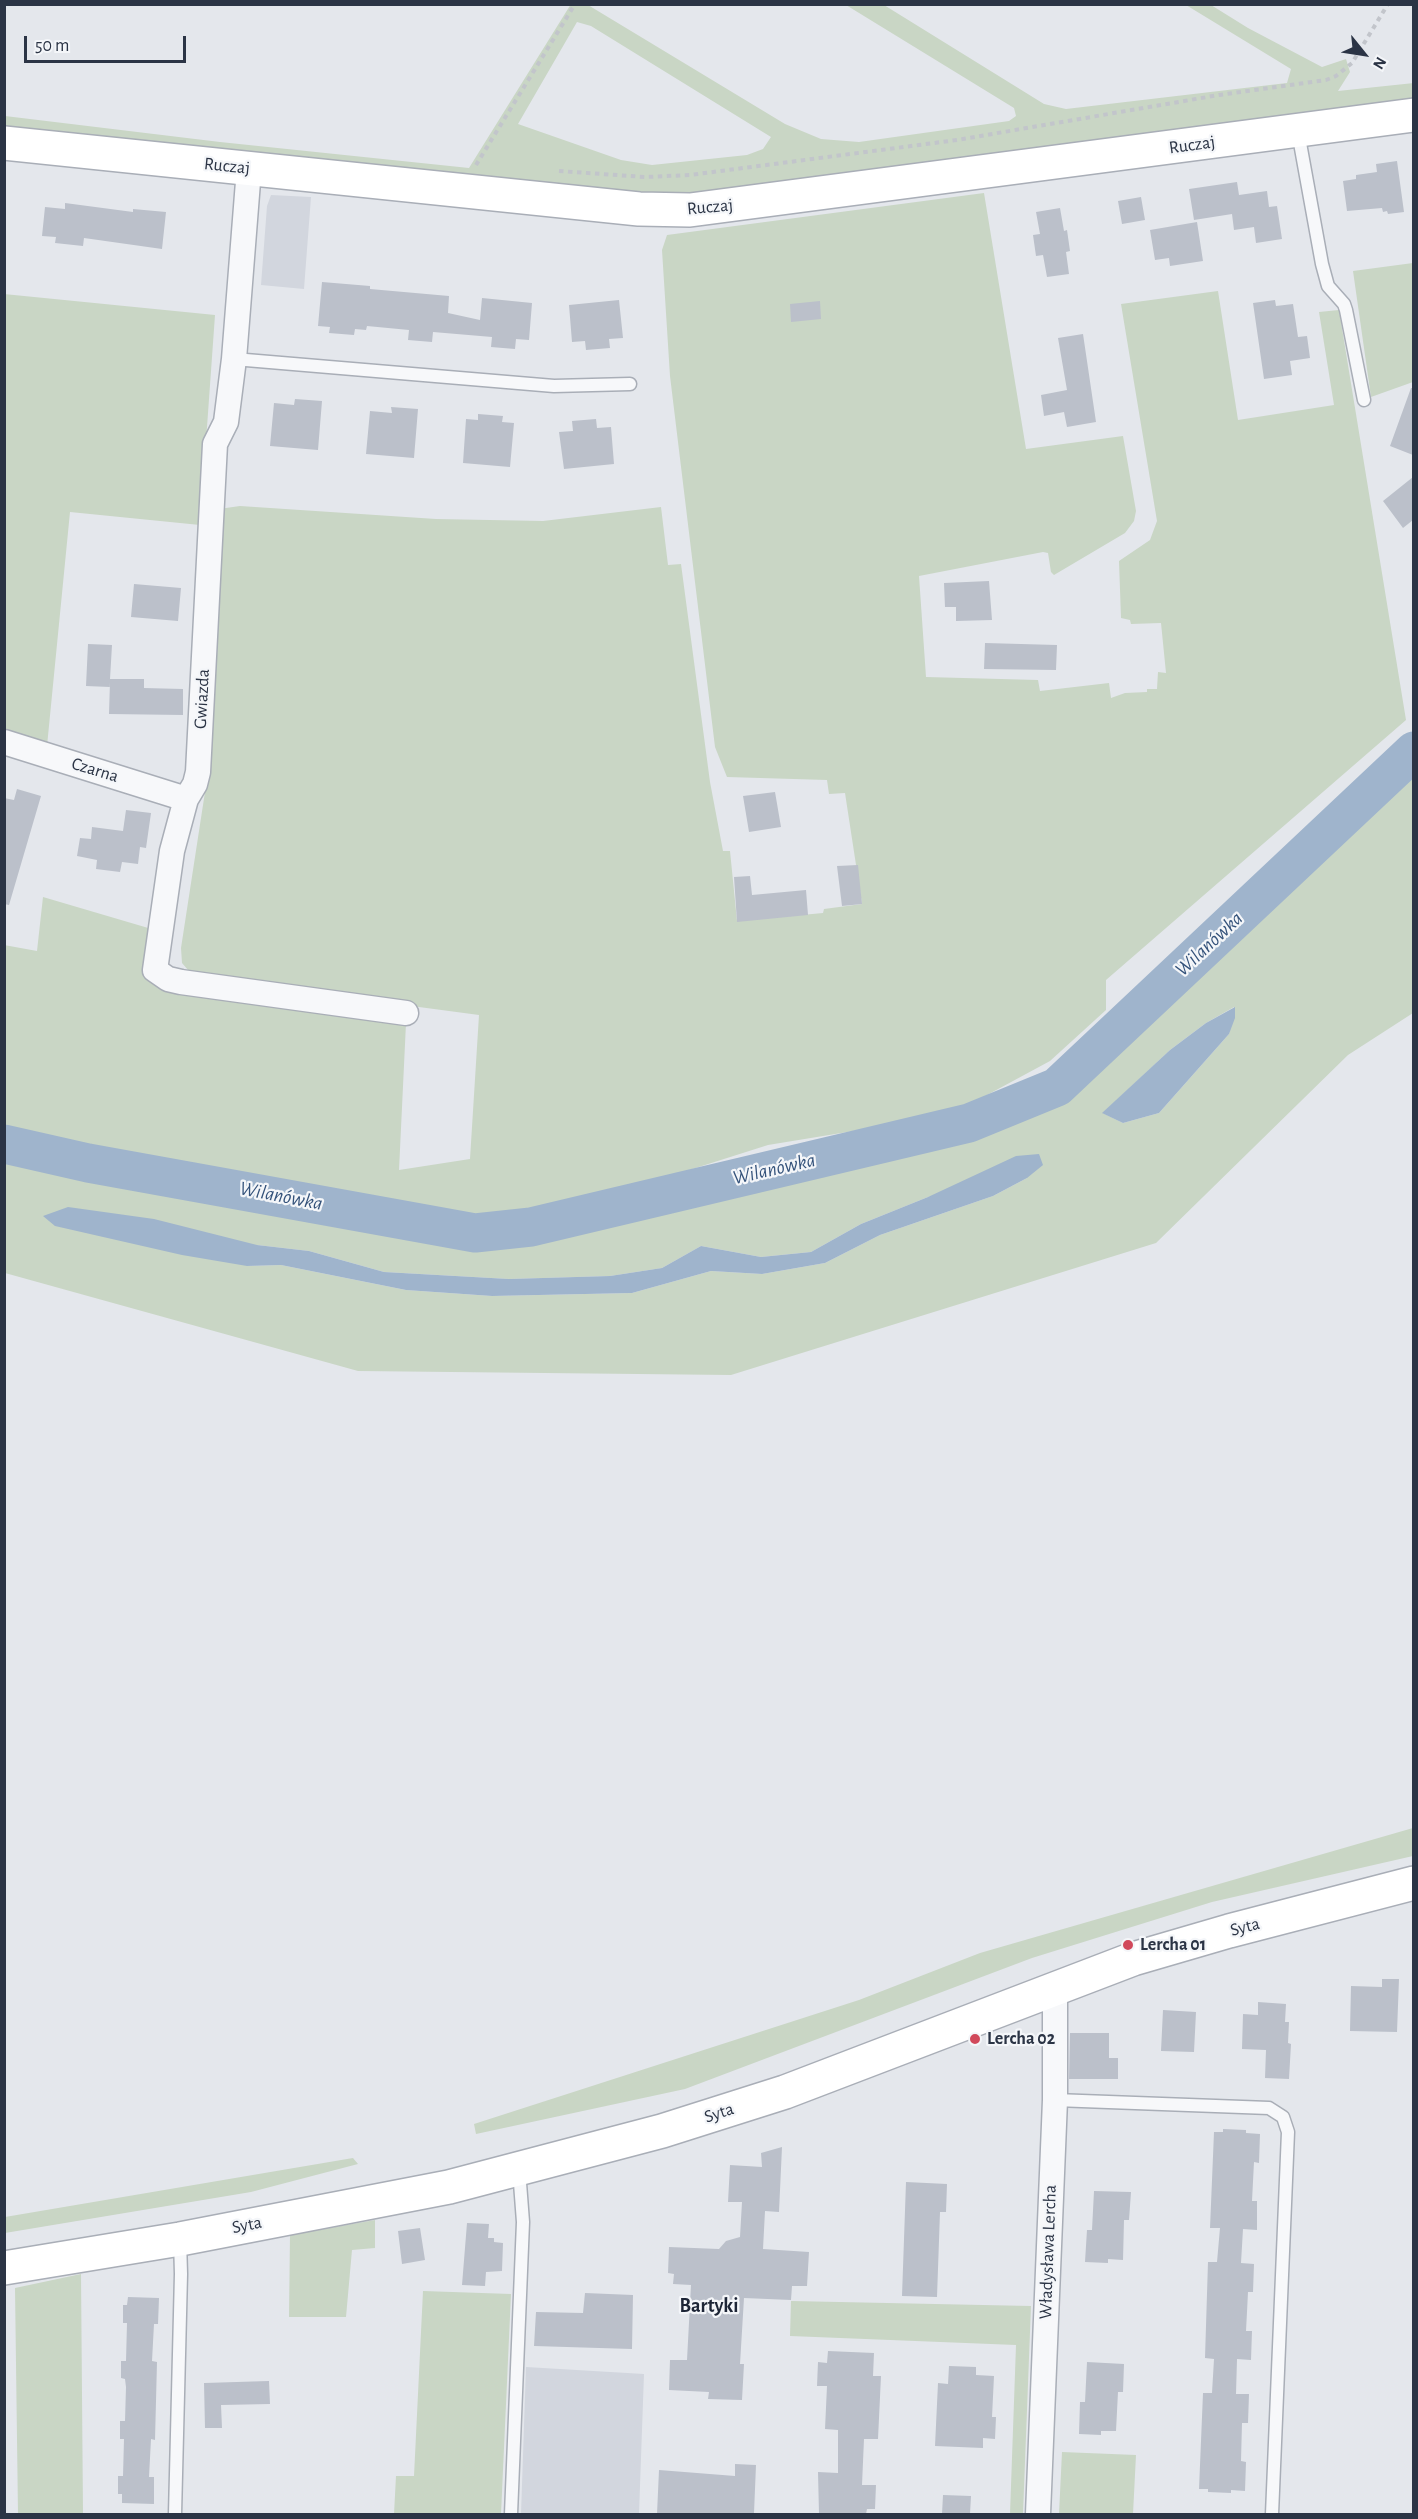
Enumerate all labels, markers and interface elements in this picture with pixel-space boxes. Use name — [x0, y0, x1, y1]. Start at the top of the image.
scale bar — [27, 24, 189, 62]
north arrow — [1334, 24, 1394, 84]
text: 50 m — [35, 37, 69, 55]
text: N — [1370, 54, 1389, 72]
street label: Ruczaj — [1168, 131, 1216, 159]
street label: Ruczaj — [203, 153, 251, 179]
street label: Ruczaj — [686, 194, 734, 220]
street label: Gwiazda — [190, 668, 214, 730]
street label: Czarna — [69, 753, 121, 787]
water label: Wilanówka — [1170, 907, 1248, 981]
water label: Wilanówka — [730, 1148, 818, 1190]
water label: Wilanówka — [238, 1176, 324, 1216]
street label: Syta — [1228, 1913, 1262, 1941]
place label: Lercha 01 — [1140, 1934, 1206, 1956]
marker: Lercha 01 — [1121, 1938, 1135, 1952]
place label: Lercha 02 — [987, 2028, 1055, 2050]
marker: Lercha 02 — [968, 2032, 982, 2046]
street label: Syta — [701, 2098, 737, 2128]
street label: Władysława Lercha — [1035, 2184, 1061, 2320]
street label: Syta — [230, 2212, 264, 2238]
district label: Bartyki — [680, 2294, 738, 2318]

